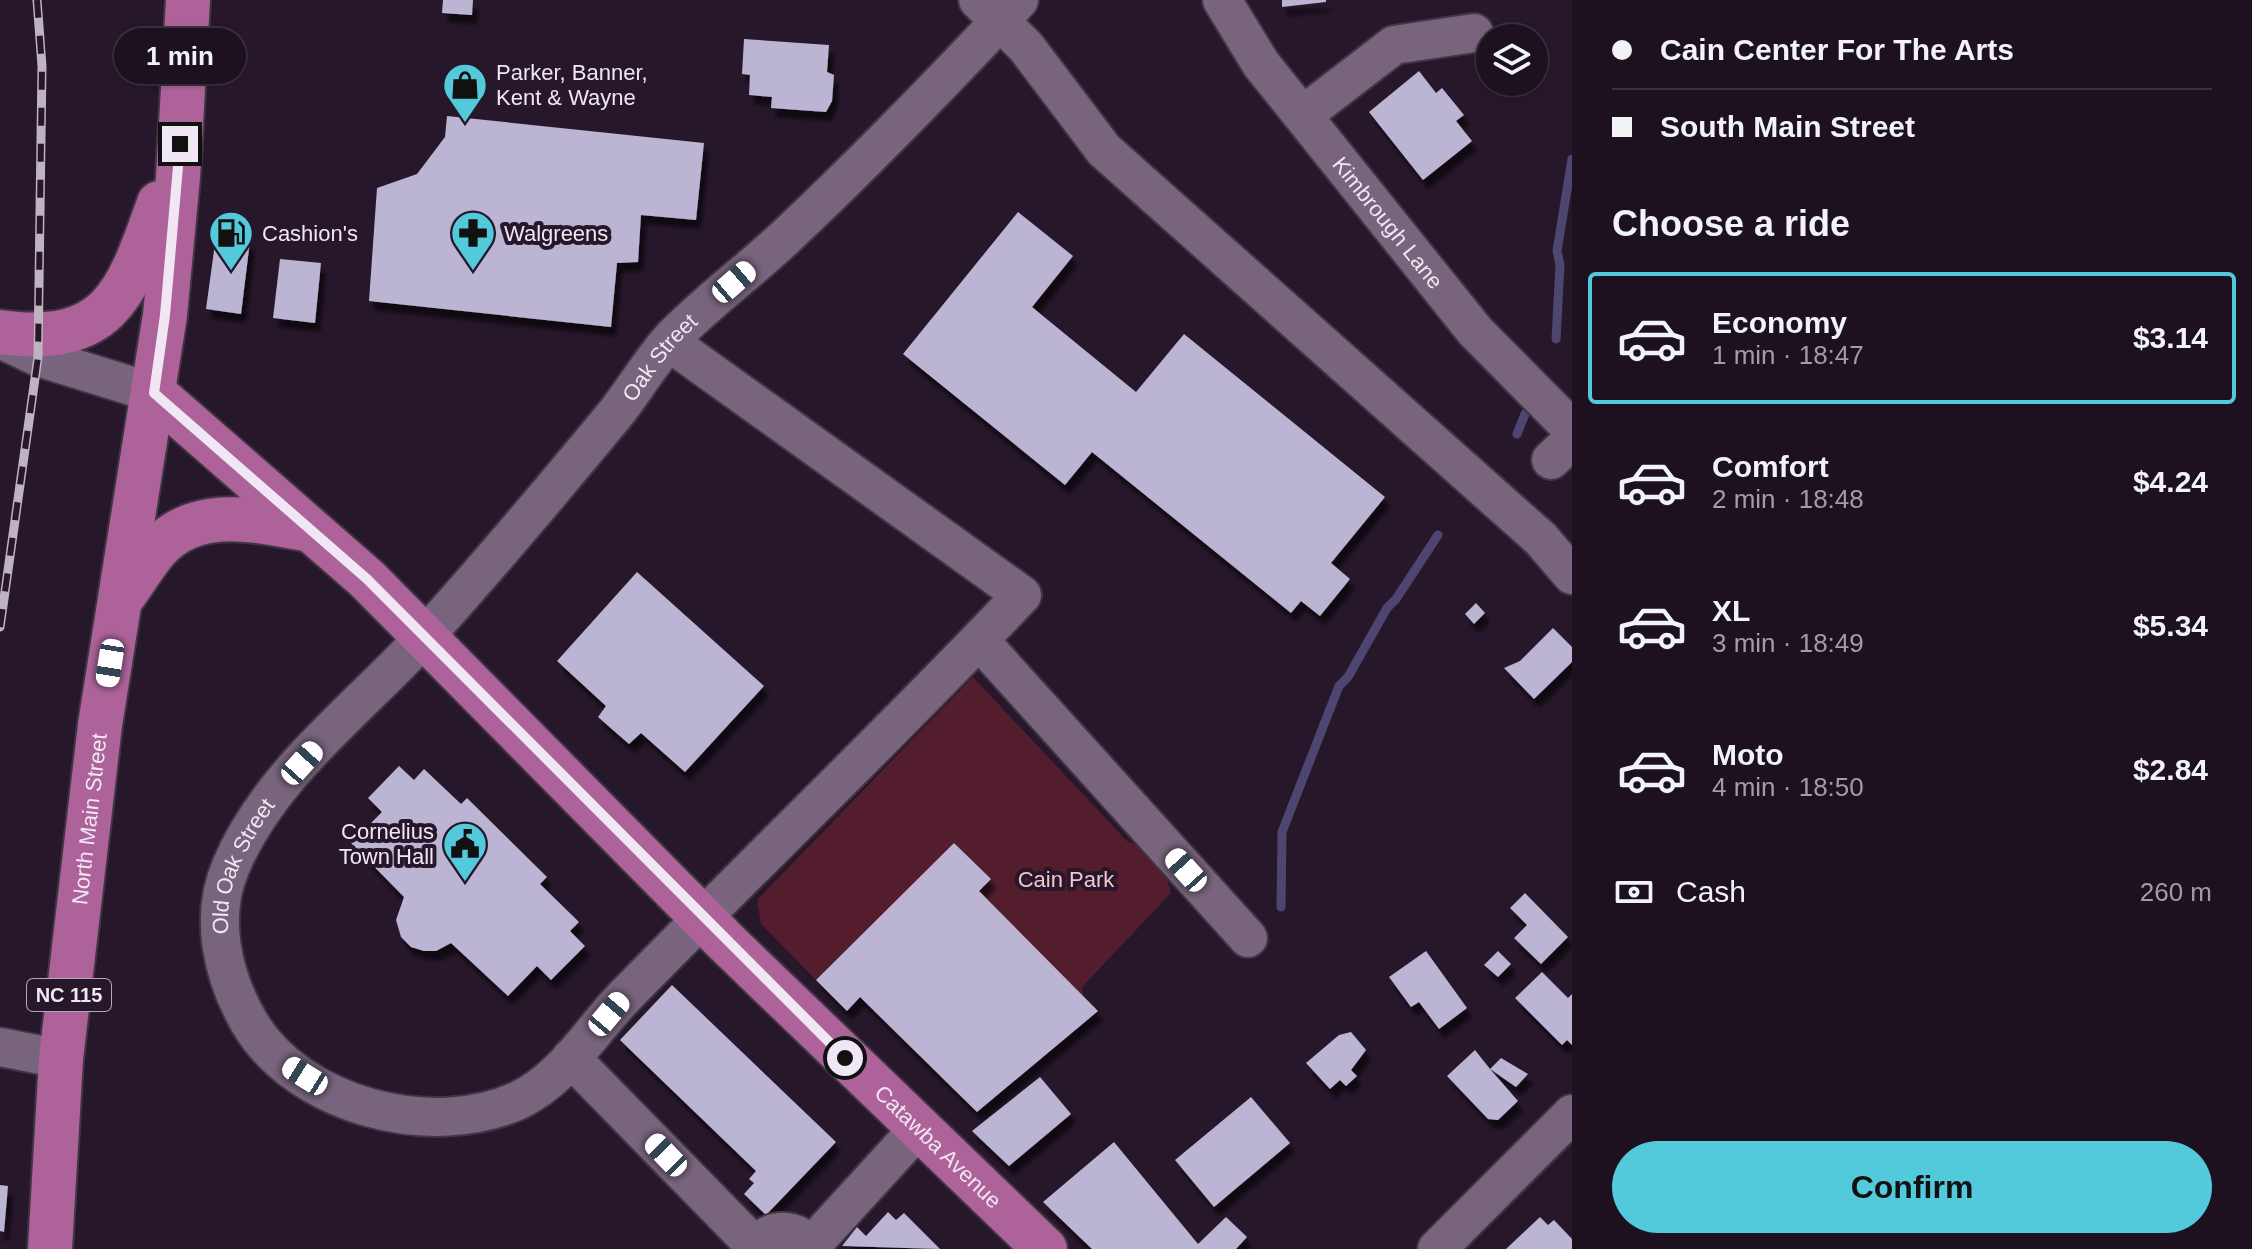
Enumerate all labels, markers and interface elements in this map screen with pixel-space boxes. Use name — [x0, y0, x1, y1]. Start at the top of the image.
map controls — [1476, 24, 1548, 96]
button: layers — [1476, 24, 1548, 96]
callout: 1 min — [114, 28, 246, 84]
text: Cain Center For The Arts — [1660, 33, 2014, 66]
text: 1 min — [146, 41, 214, 71]
place label: Parker, Banner, Kent & Wayne — [496, 60, 648, 110]
shop icon: Parker, Banner, Kent & Wayne — [441, 61, 489, 124]
text: South Main Street — [1660, 110, 1915, 143]
route end — [162, 126, 198, 162]
street label: Kimbrough Lane — [1328, 152, 1448, 293]
text: Choose a ride — [1612, 203, 1850, 244]
fuel station icon: Cashion's — [207, 209, 255, 272]
pharmacy icon: Walgreens — [449, 209, 497, 272]
place label: Cashion's — [262, 221, 358, 246]
place label: Walgreens — [504, 221, 608, 246]
car — [708, 257, 760, 307]
icon: car — [1616, 302, 1688, 374]
text: Economy — [1712, 306, 1847, 339]
street label: Oak Street — [617, 308, 702, 406]
text: $3.14 — [2133, 321, 2208, 354]
text: 1 min · 18:47 — [1712, 340, 1864, 370]
icon: car — [1616, 446, 1688, 518]
text: Comfort — [1712, 450, 1829, 483]
text: $4.24 — [2133, 465, 2208, 498]
text: 2 min · 18:48 — [1712, 484, 1864, 514]
icon: car — [1616, 590, 1688, 662]
text: XL — [1712, 594, 1750, 627]
text: $5.34 — [2133, 609, 2208, 642]
text: 3 min · 18:49 — [1712, 628, 1864, 658]
car — [94, 637, 126, 689]
street label: North Main Street — [67, 732, 111, 906]
icon: car — [1616, 734, 1688, 806]
car — [277, 737, 327, 789]
text: Moto — [1712, 738, 1784, 771]
text: $2.84 — [2133, 753, 2208, 786]
text: 4 min · 18:50 — [1712, 772, 1864, 802]
street label: Old Oak Street — [207, 793, 279, 935]
place label: Cornelius Town Hall — [339, 819, 434, 869]
public building icon: Cornelius Town Hall — [441, 820, 489, 883]
car — [1161, 844, 1211, 896]
park label: Cain Park — [1018, 867, 1115, 892]
icon: cash — [1612, 870, 1656, 914]
text: Cash — [1676, 875, 1746, 908]
text: 260 m — [2140, 877, 2212, 907]
road number: NC 115 — [27, 979, 111, 1011]
car — [584, 988, 634, 1040]
route start — [827, 1040, 863, 1076]
car — [278, 1053, 332, 1099]
street label: Catawba Avenue — [870, 1080, 1007, 1213]
car — [641, 1129, 691, 1181]
button: Confirm — [1612, 1141, 2212, 1233]

